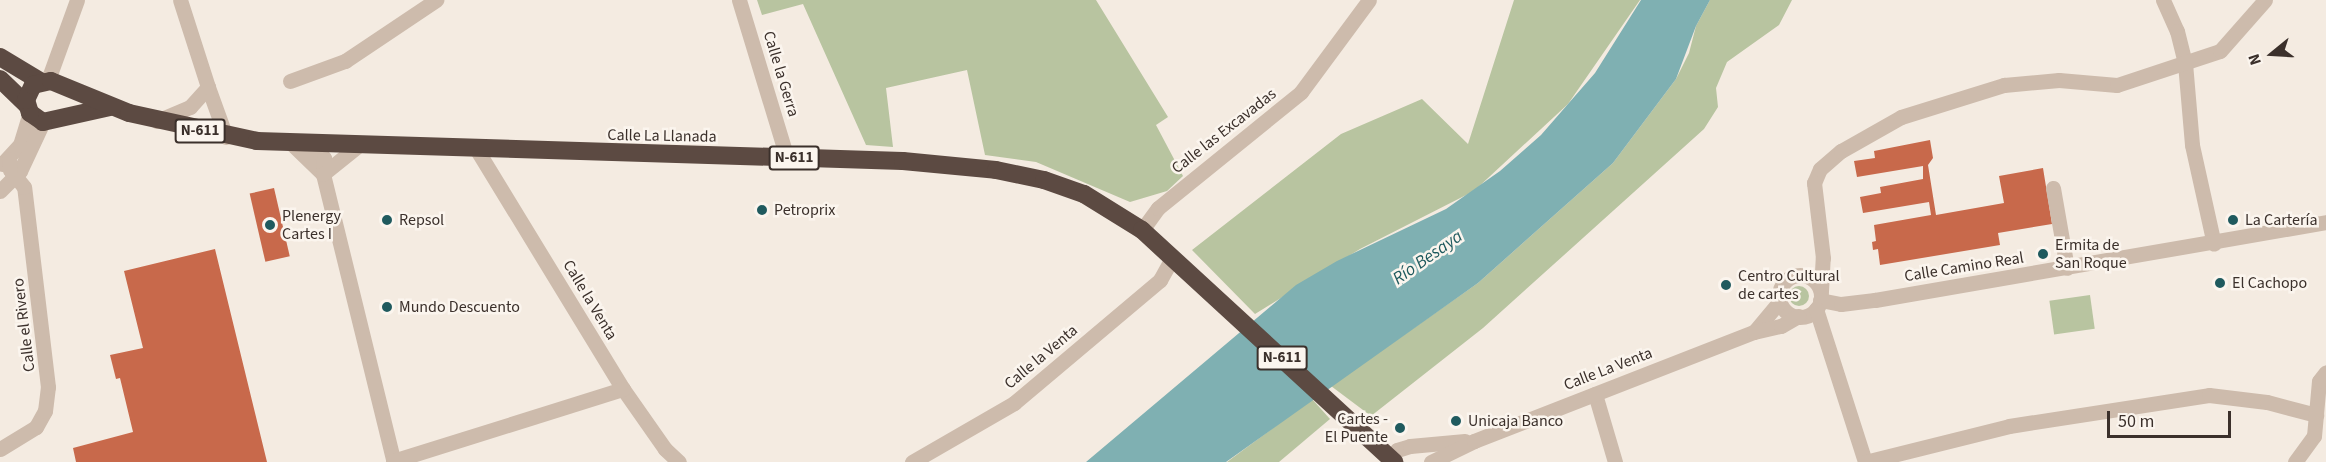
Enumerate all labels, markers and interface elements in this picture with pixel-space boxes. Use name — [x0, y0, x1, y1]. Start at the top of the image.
north arrow — [2242, 24, 2302, 84]
street label: Calle la Gerra — [759, 29, 803, 119]
text: N — [2243, 51, 2267, 68]
street label: Calle las Excavadas — [1168, 84, 1280, 178]
road number: N-611 — [174, 119, 226, 143]
street label: Calle La Llanada — [607, 125, 717, 147]
road number: N-611 — [768, 146, 820, 170]
place label: Petroprix — [774, 200, 835, 220]
marker: Petroprix — [755, 203, 769, 217]
place label: Plenergy Cartes I — [282, 206, 341, 244]
place label: Repsol — [399, 210, 444, 230]
place label: La Cartería — [2245, 210, 2317, 230]
marker: Repsol — [380, 213, 394, 227]
marker: La Cartería — [2226, 213, 2240, 227]
marker: Plenergy Cartes I — [263, 218, 277, 232]
water label: Río Besaya — [1389, 226, 1467, 290]
place label: Ermita de San Roque — [2055, 235, 2127, 273]
marker: Ermita de San Roque — [2036, 247, 2050, 261]
street label: Calle Camino Real — [1903, 248, 2025, 286]
street label: Calle la Venta — [559, 257, 621, 343]
place label: Centro Cultural de cartes — [1738, 266, 1840, 304]
place label: El Cachopo — [2232, 273, 2307, 293]
marker: El Cachopo — [2213, 276, 2227, 290]
street label: Calle el Rivero — [9, 277, 39, 373]
marker: Centro Cultural de cartes — [1719, 278, 1733, 292]
place label: Mundo Descuento — [399, 297, 520, 317]
marker: Mundo Descuento — [380, 300, 394, 314]
street label: Calle la Venta — [1000, 321, 1082, 393]
street label: Calle La Venta — [1561, 343, 1655, 395]
road number: N-611 — [1256, 346, 1308, 370]
scale bar — [2110, 399, 2234, 437]
place label: Cartes - El Puente — [1325, 409, 1388, 447]
text: 50 m — [2118, 409, 2154, 434]
place label: Unicaja Banco — [1468, 411, 1563, 431]
marker: Unicaja Banco — [1449, 414, 1463, 428]
marker: Cartes - El Puente — [1393, 421, 1407, 435]

